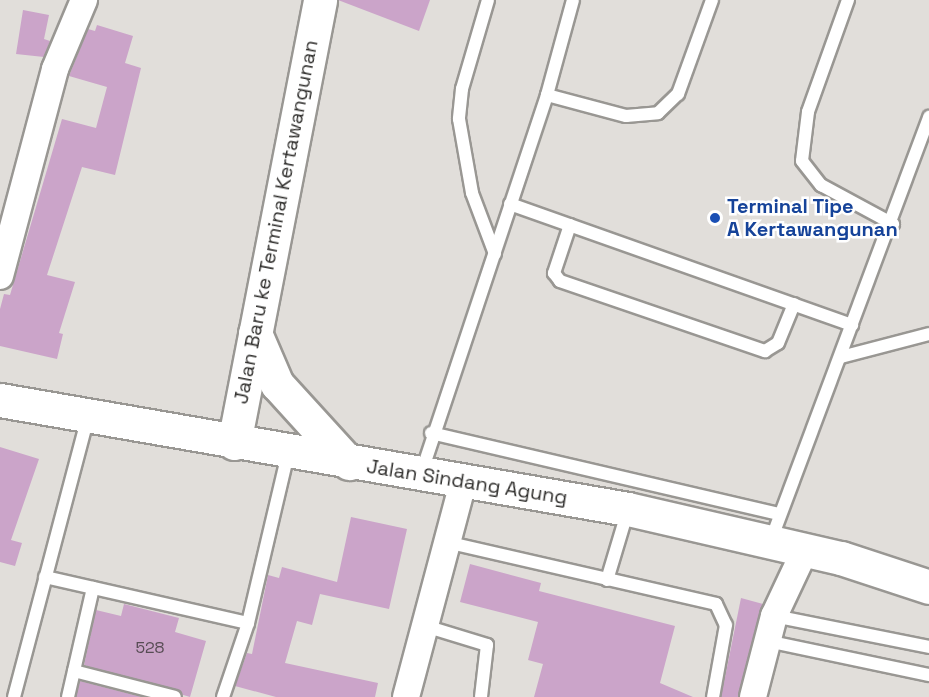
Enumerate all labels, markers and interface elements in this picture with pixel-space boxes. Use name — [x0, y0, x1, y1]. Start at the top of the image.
street label: Jalan Baru ke Terminal Kertawangunan — [229, 38, 323, 406]
place label: Terminal Tipe A Kertawangunan — [727, 195, 898, 242]
marker: Terminal Tipe A Kertawangunan — [708, 211, 722, 225]
street label: Jalan Sindang Agung — [365, 454, 569, 510]
house number: 528 — [135, 638, 165, 658]

